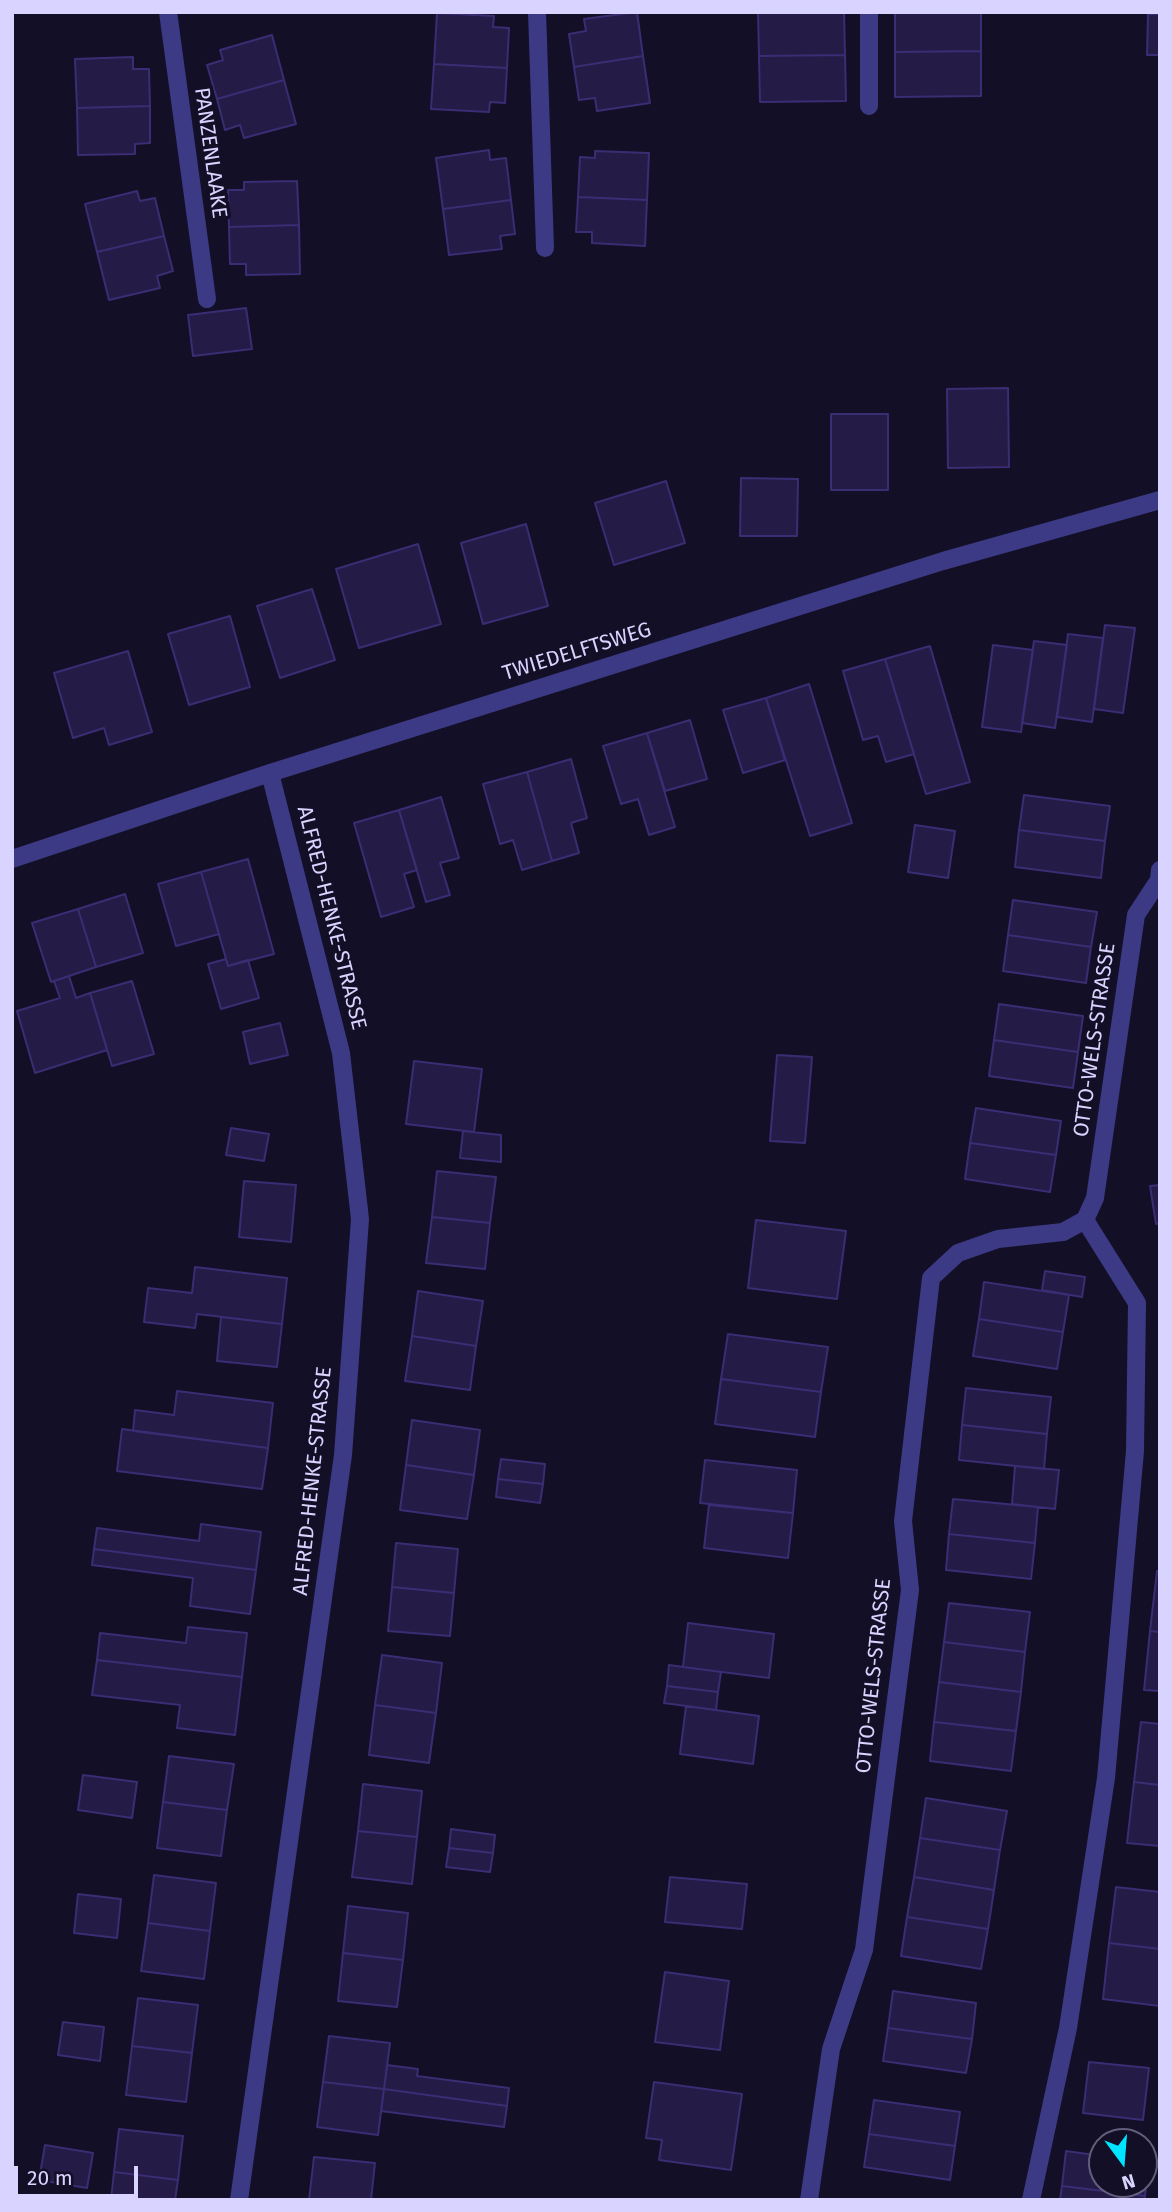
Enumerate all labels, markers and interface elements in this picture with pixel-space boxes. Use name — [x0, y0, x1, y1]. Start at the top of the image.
street label: PANZENLAAKE — [188, 86, 232, 220]
street label: TWIEDELFTSWEG — [499, 617, 655, 687]
street label: ALFRED-HENKE-STRASSE — [291, 803, 371, 1033]
street label: OTTO-WELS-STRASSE — [1069, 941, 1121, 1139]
street label: ALFRED-HENKE-STRASSE — [288, 1365, 338, 1597]
street label: OTTO-WELS-STRASSE — [851, 1577, 897, 1775]
north arrow — [1088, 2128, 1158, 2198]
scale bar — [18, 2152, 142, 2196]
text: 20 m — [27, 2165, 73, 2191]
text: N — [1119, 2169, 1138, 2195]

